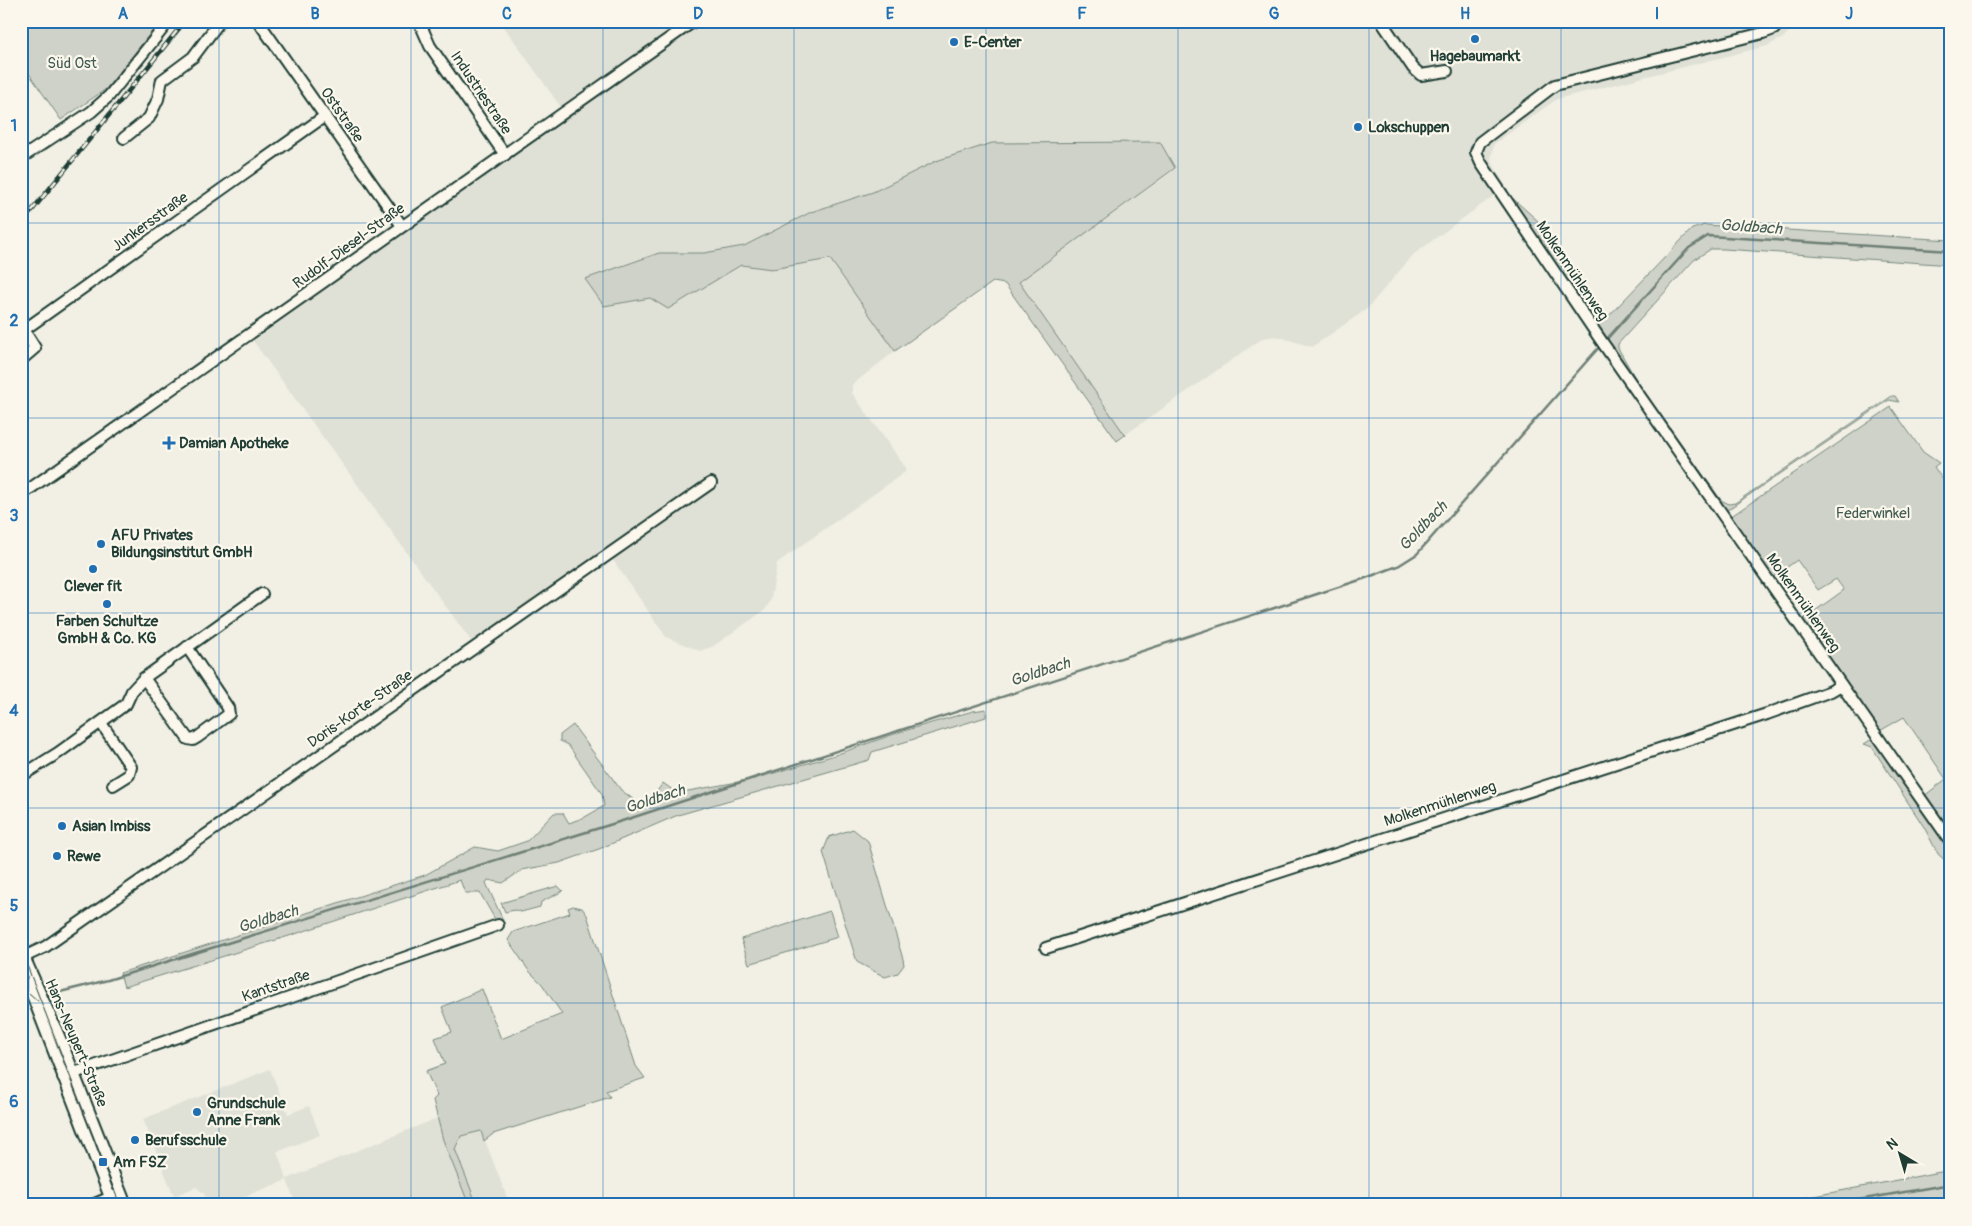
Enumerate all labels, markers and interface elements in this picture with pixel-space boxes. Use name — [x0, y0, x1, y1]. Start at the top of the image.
text: A — [118, 4, 129, 24]
text: B — [310, 4, 320, 24]
text: C — [502, 4, 512, 24]
text: D — [693, 4, 703, 24]
text: E — [886, 4, 895, 24]
text: F — [1077, 4, 1087, 24]
text: G — [1269, 4, 1280, 24]
text: H — [1460, 4, 1470, 24]
text: I — [1655, 4, 1659, 24]
text: J — [1845, 4, 1853, 24]
place label: E-Center — [964, 33, 1022, 52]
marker: Hagebaumarkt — [1469, 33, 1481, 45]
marker: E-Center — [948, 36, 960, 48]
place label: Hagebaumarkt — [1430, 47, 1521, 66]
street label: Industriestraße — [446, 48, 516, 139]
park label: Süd Ost — [47, 54, 98, 73]
street label: Oststraße — [316, 84, 368, 147]
text: 1 — [11, 116, 17, 136]
place label: Lokschuppen — [1368, 118, 1450, 137]
marker: Lokschuppen — [1352, 121, 1364, 133]
street label: Junkersstraße — [108, 188, 192, 256]
street label: Rudolf-Diesel-Straße — [289, 199, 409, 293]
water label: Goldbach — [1719, 215, 1784, 239]
street label: Molkenmühlenweg — [1532, 217, 1612, 325]
text: 2 — [10, 311, 19, 331]
place label: Damian Apotheke — [179, 434, 289, 453]
marker: Damian Apotheke — [163, 437, 175, 449]
water label: Goldbach — [1394, 496, 1453, 555]
park label: Federwinkel — [1836, 504, 1910, 523]
text: 3 — [10, 506, 19, 526]
place label: AFU Privates Bildungsinstitut GmbH — [111, 526, 253, 562]
marker: AFU Privates Bildungsinstitut GmbH — [95, 538, 107, 550]
street label: Molkenmühlenweg — [1762, 550, 1844, 656]
marker: Clever fit — [87, 563, 99, 575]
place label: Clever fit — [64, 577, 123, 596]
marker: Farben Schultze GmbH & Co. KG — [101, 598, 113, 610]
place label: Farben Schultze GmbH & Co. KG — [56, 612, 159, 648]
water label: Goldbach — [1008, 652, 1074, 691]
street label: Doris-Korte-Straße — [304, 665, 417, 752]
text: 4 — [9, 701, 19, 721]
street label: Molkenmühlenweg — [1382, 777, 1498, 831]
water label: Goldbach — [623, 779, 689, 818]
place label: Asian Imbiss — [72, 817, 151, 836]
marker: Asian Imbiss — [56, 820, 68, 832]
place label: Rewe — [67, 847, 101, 866]
marker: Rewe — [51, 850, 63, 862]
text: 5 — [10, 896, 19, 916]
water label: Goldbach — [236, 900, 302, 938]
street label: Kantstraße — [240, 965, 313, 1006]
street label: Hans-Neupert-Straße — [40, 976, 112, 1110]
text: 6 — [9, 1092, 19, 1112]
place label: Grundschule Anne Frank — [207, 1094, 286, 1130]
marker: Grundschule Anne Frank — [191, 1106, 203, 1118]
north arrow — [1874, 1128, 1924, 1178]
place label: Berufsschule — [145, 1131, 227, 1150]
marker: Berufsschule — [129, 1134, 141, 1146]
text: N — [1883, 1135, 1901, 1154]
place label: Am FSZ — [113, 1153, 168, 1172]
marker: Am FSZ — [97, 1156, 109, 1168]

